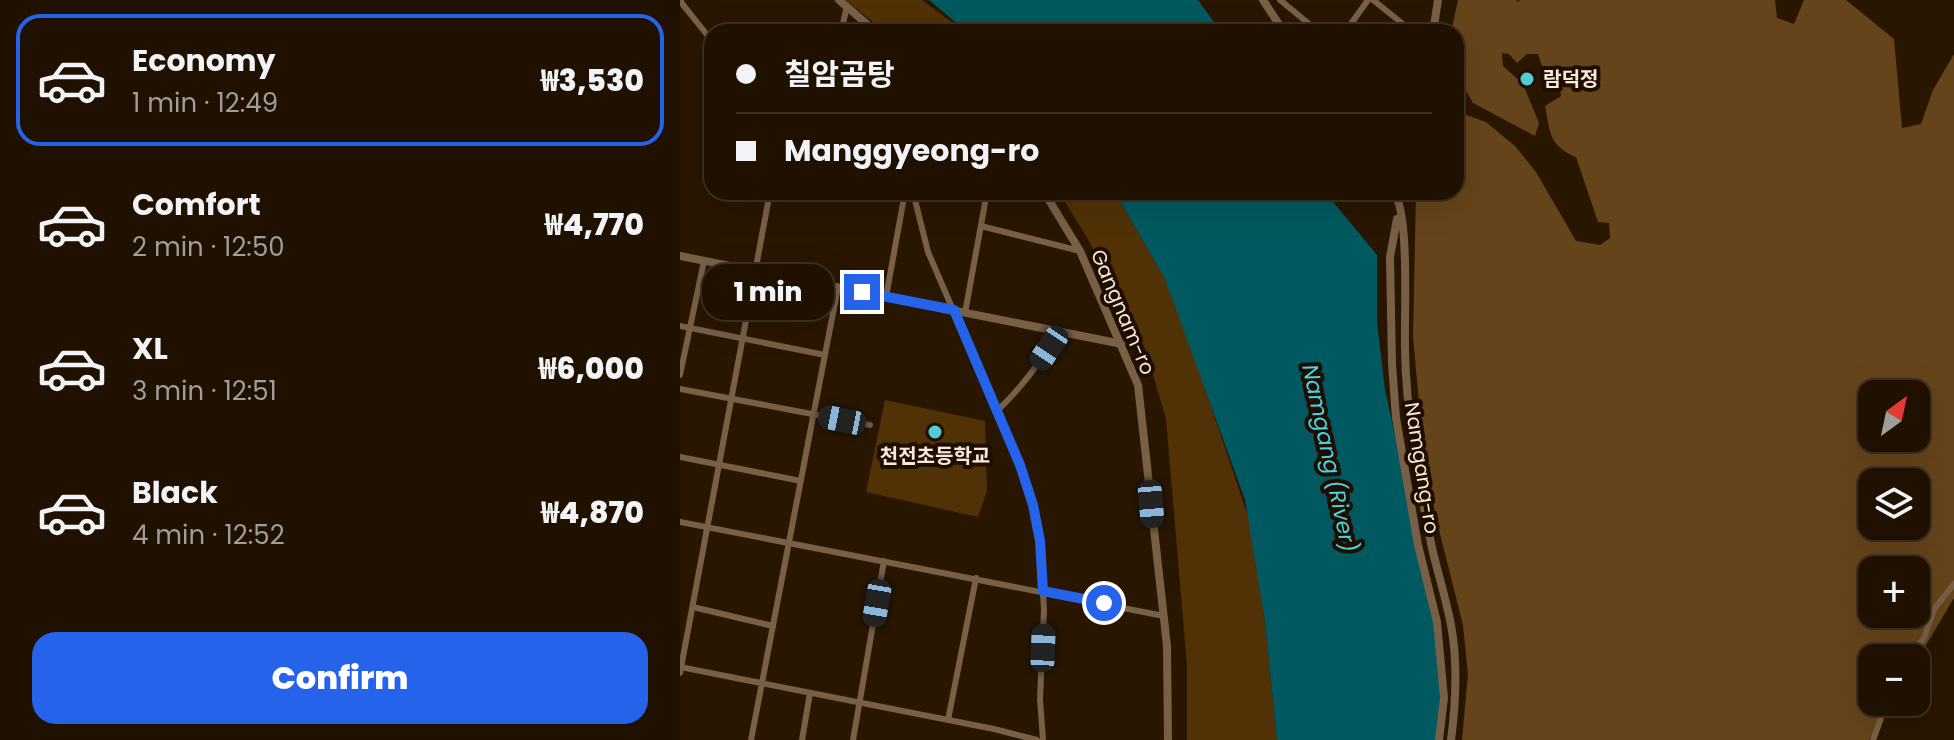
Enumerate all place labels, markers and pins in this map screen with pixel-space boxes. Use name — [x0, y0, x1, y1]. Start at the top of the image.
place label: 람덕정 — [1543, 65, 1598, 93]
marker: 람덕정 — [1518, 70, 1536, 88]
marker: 천전초등학교 — [926, 423, 944, 441]
place label: 천전초등학교 — [880, 442, 990, 470]

